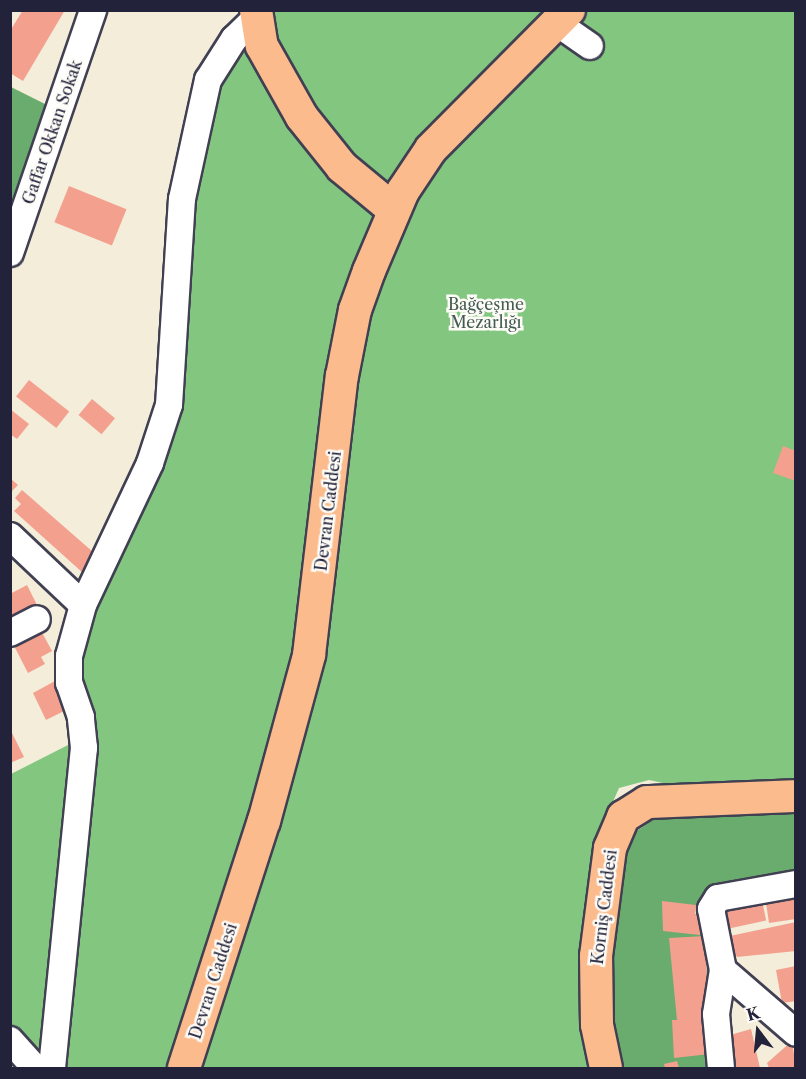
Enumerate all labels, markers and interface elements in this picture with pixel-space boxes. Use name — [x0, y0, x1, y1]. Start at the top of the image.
street label: Gaffar Okkan Sokak — [18, 57, 86, 207]
park label: Bağçeşme Mezarlığı — [448, 294, 524, 332]
street label: Devran Caddesi — [311, 450, 345, 572]
street label: Korniş Caddesi — [587, 848, 621, 966]
street label: Devran Caddesi — [185, 921, 241, 1041]
north arrow — [728, 1001, 788, 1061]
text: K — [744, 1002, 762, 1025]

